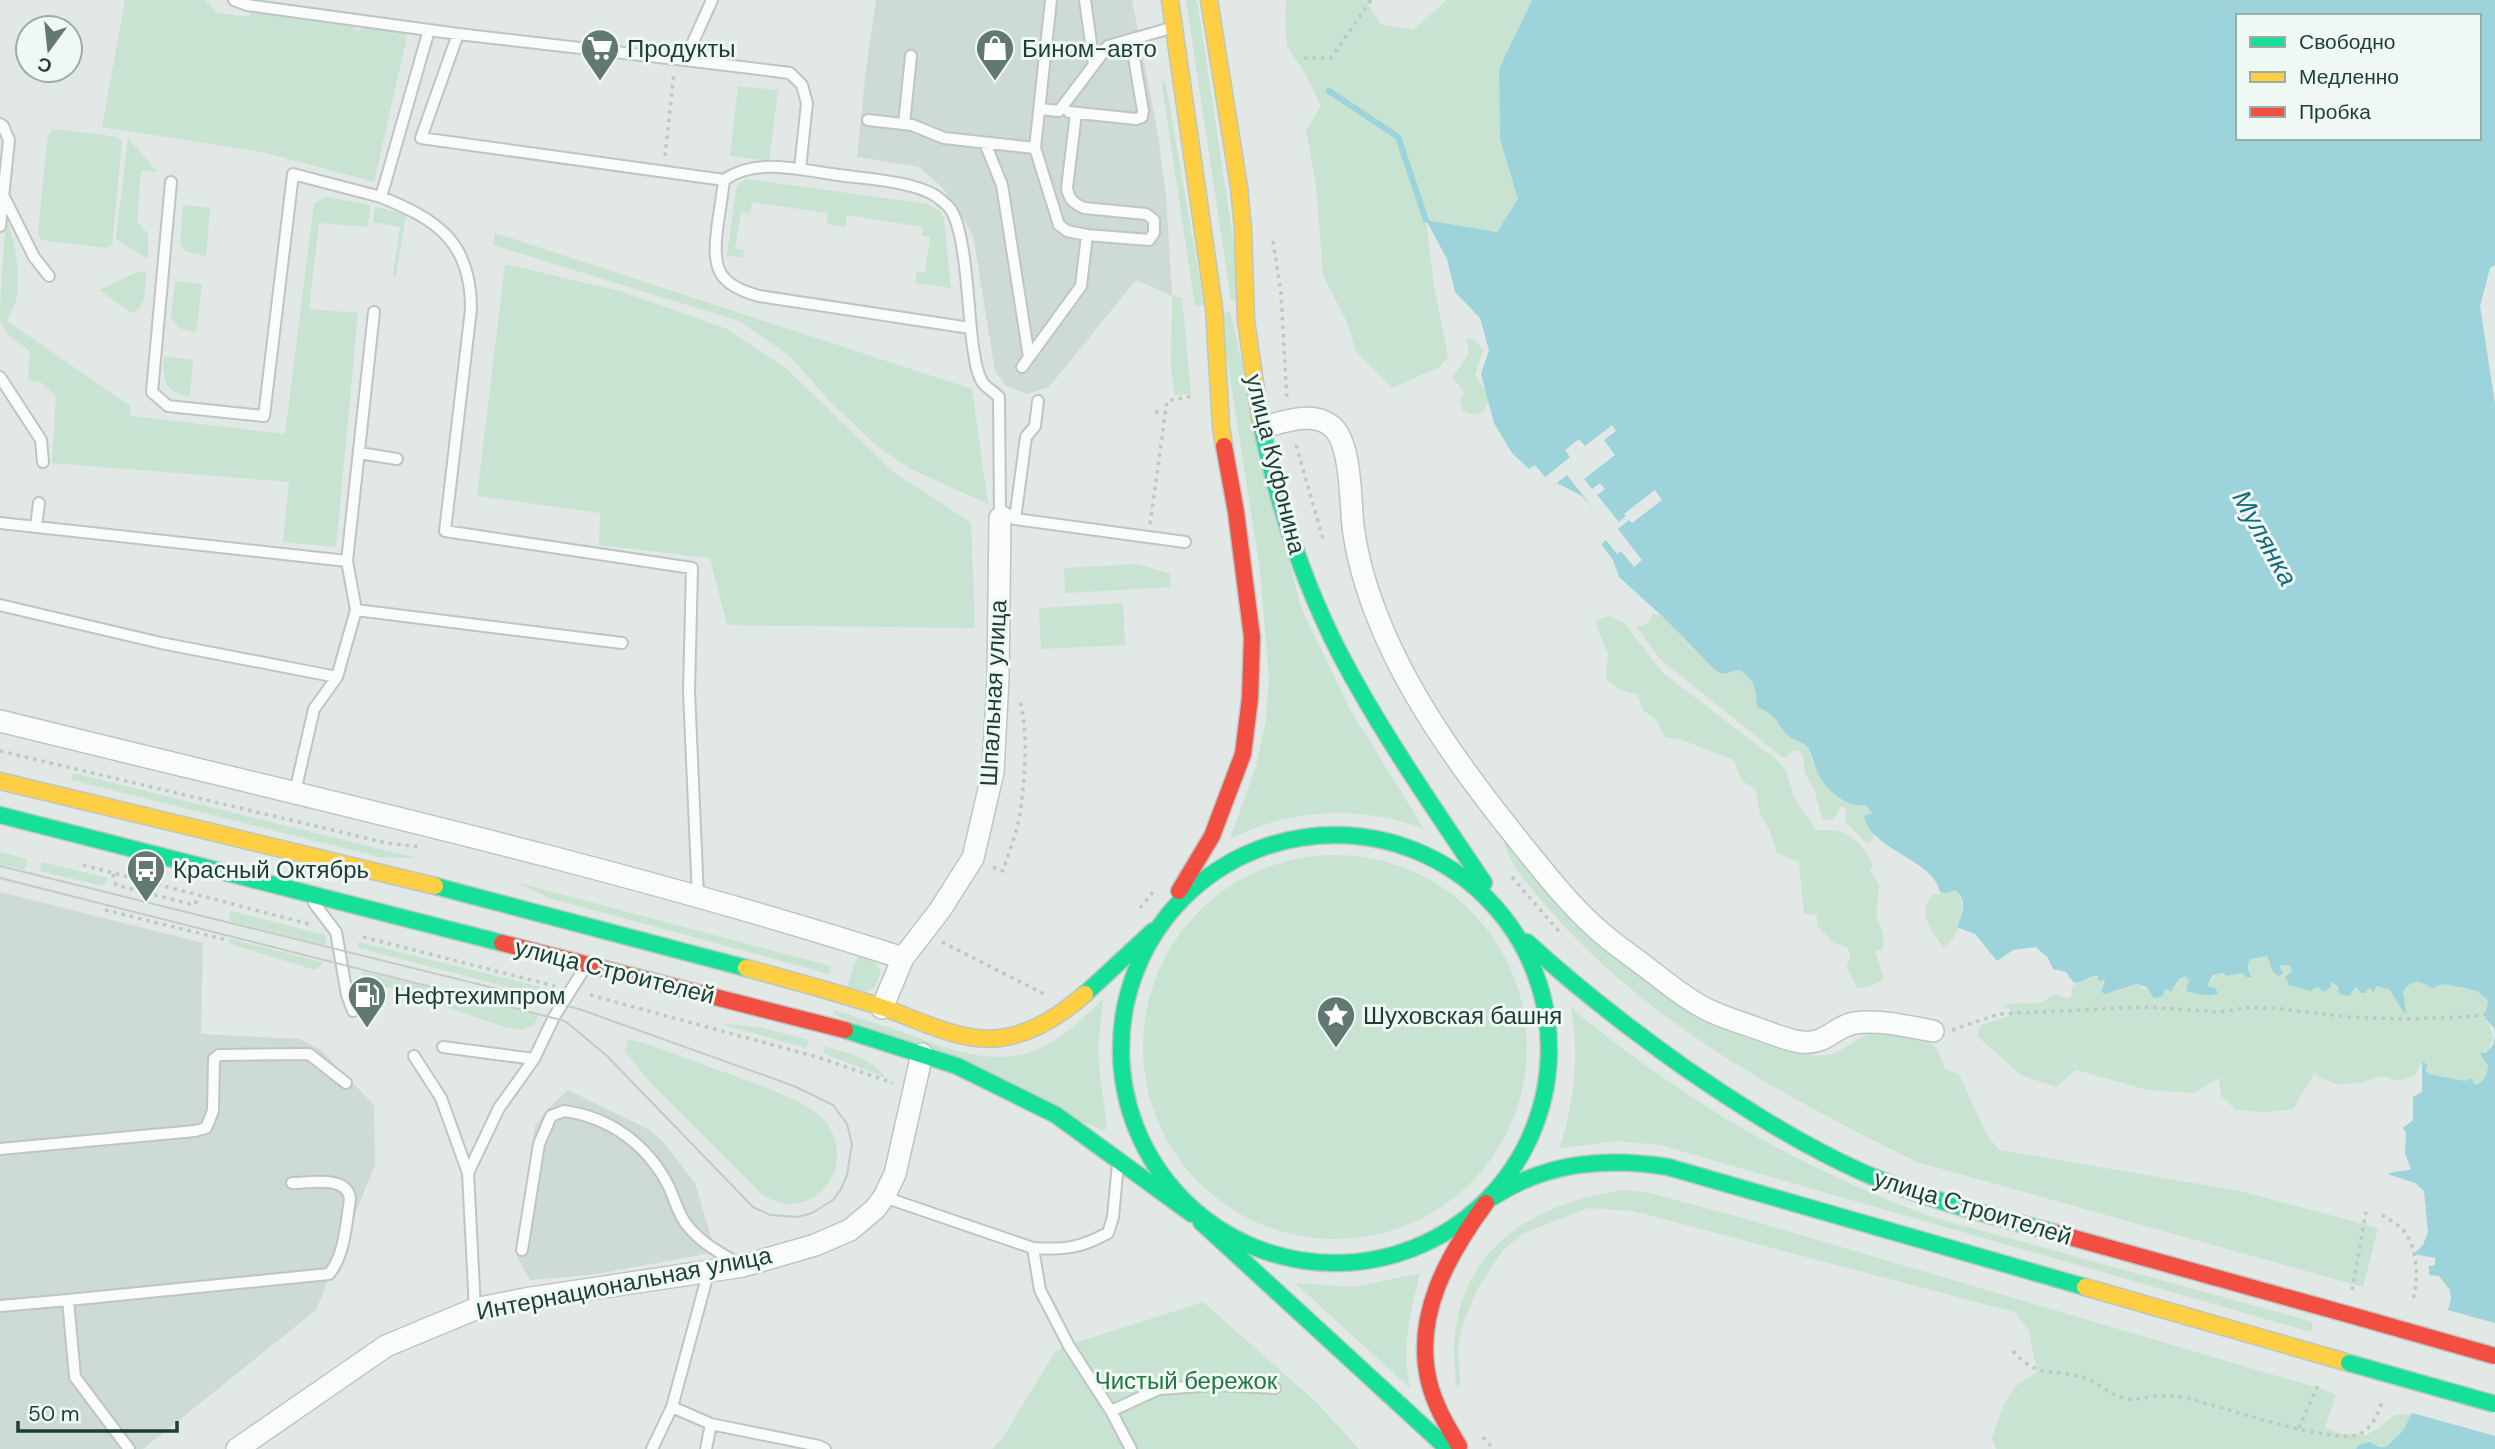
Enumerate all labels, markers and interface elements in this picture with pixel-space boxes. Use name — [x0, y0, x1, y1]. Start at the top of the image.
north arrow — [14, 14, 84, 84]
legend — [2236, 14, 2481, 140]
supermarket icon: Продукты — [579, 27, 621, 82]
shop icon: Бином-авто — [974, 27, 1016, 82]
text: Свободно — [2299, 28, 2396, 56]
place label: Продукты — [627, 33, 735, 64]
place label: Бином-авто — [1022, 33, 1157, 64]
text: С — [35, 51, 55, 79]
text: Медленно — [2299, 63, 2399, 91]
text: Пробка — [2299, 98, 2371, 126]
street label: улица Куфонина — [1239, 371, 1314, 558]
water label: Мулянка — [2225, 484, 2305, 592]
street label: Шпальная улица — [973, 598, 1013, 787]
bus stop icon: Красный Октябрь — [125, 848, 167, 903]
place label: Красный Октябрь — [173, 854, 369, 885]
street label: улица Строителей — [512, 931, 718, 1011]
fuel station icon: Нефтехимпром — [346, 974, 388, 1029]
place label: Нефтехимпром — [394, 980, 566, 1011]
place icon: Шуховская башня — [1315, 994, 1357, 1049]
place label: Шуховская башня — [1363, 1000, 1562, 1031]
street label: улица Строителей — [1871, 1162, 2075, 1252]
street label: Интернациональная улица — [474, 1239, 775, 1327]
park label: Чистый бережок — [1095, 1365, 1278, 1396]
scale bar — [18, 1390, 177, 1434]
text: 50 m — [28, 1400, 79, 1428]

